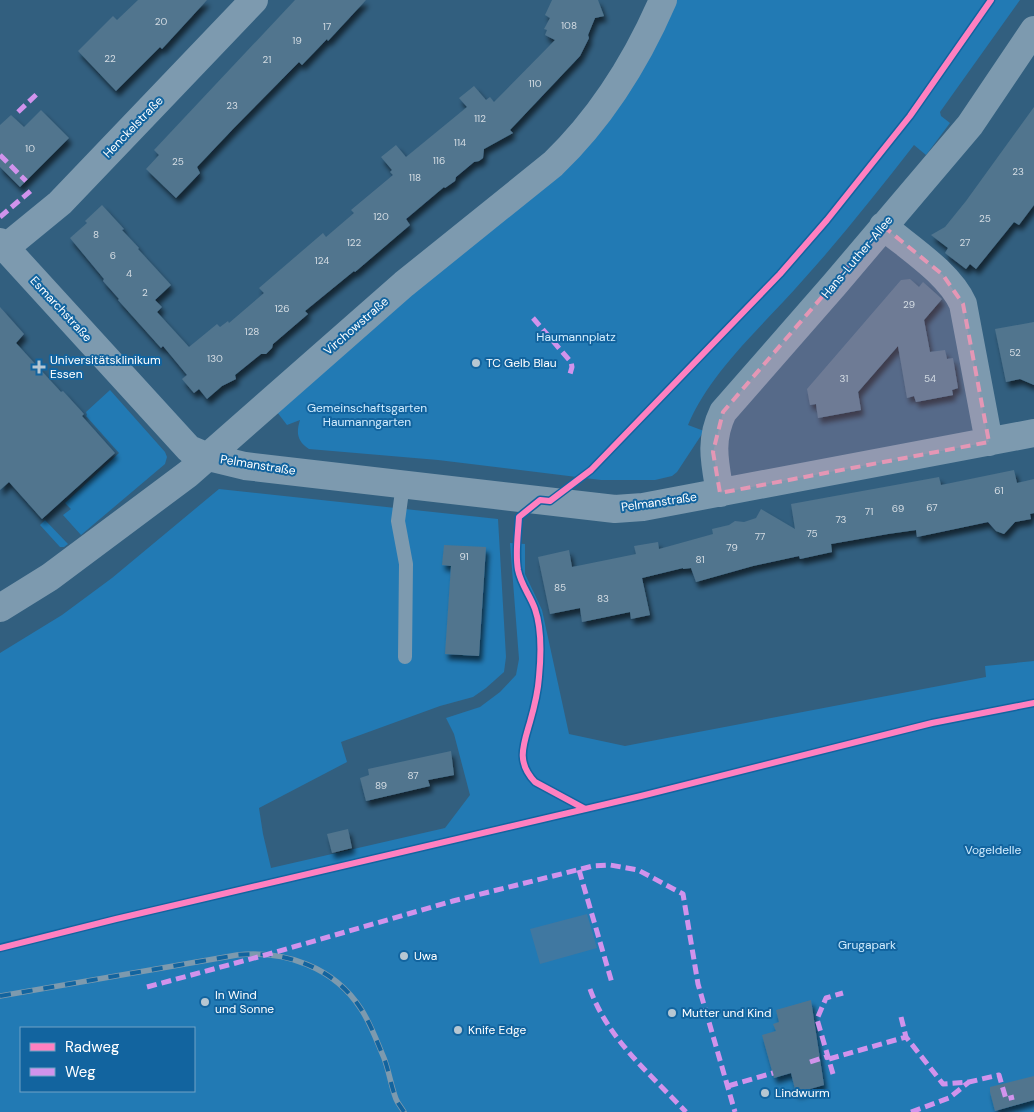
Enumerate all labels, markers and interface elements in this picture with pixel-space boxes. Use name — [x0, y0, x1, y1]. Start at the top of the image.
house number: 20 — [155, 15, 167, 28]
house number: 108 — [561, 19, 577, 32]
house number: 17 — [323, 20, 331, 33]
house number: 19 — [292, 34, 302, 47]
house number: 22 — [104, 52, 116, 65]
house number: 21 — [263, 53, 271, 66]
house number: 110 — [528, 77, 542, 90]
street label: Henckelstraße — [100, 93, 167, 161]
house number: 23 — [226, 99, 238, 112]
house number: 112 — [474, 112, 486, 125]
house number: 114 — [454, 136, 466, 149]
house number: 10 — [25, 142, 35, 155]
house number: 116 — [433, 154, 445, 167]
house number: 25 — [172, 155, 184, 168]
house number: 23 — [1012, 165, 1024, 178]
house number: 118 — [409, 171, 421, 184]
house number: 120 — [373, 210, 389, 223]
street label: Hans-Luther-Allee — [818, 212, 896, 302]
house number: 25 — [979, 212, 991, 225]
house number: 8 — [93, 228, 99, 241]
house number: 122 — [347, 236, 362, 249]
house number: 27 — [960, 236, 970, 249]
house number: 6 — [110, 249, 116, 262]
house number: 124 — [315, 254, 329, 267]
house number: 4 — [126, 267, 132, 280]
street label: Esmarchstraße — [26, 273, 96, 345]
house number: 2 — [142, 286, 148, 299]
street label: Virchowstraße — [320, 293, 392, 359]
house number: 29 — [903, 298, 915, 311]
house number: 126 — [274, 302, 290, 315]
house number: 128 — [245, 325, 259, 338]
park label: Haumannplatz — [536, 329, 616, 345]
house number: 52 — [1009, 346, 1021, 359]
place label: Universitätsklinikum Essen — [50, 352, 161, 382]
house number: 130 — [207, 352, 223, 365]
place label: TC Gelb Blau — [486, 355, 557, 371]
marker: TC Gelb Blau — [470, 357, 482, 369]
marker: Universitätsklinikum Essen — [32, 360, 46, 374]
house number: 31 — [840, 372, 848, 385]
house number: 54 — [924, 372, 936, 385]
park label: Gemeinschaftsgarten Haumanngarten — [307, 400, 427, 430]
street label: Pelmanstraße — [219, 451, 297, 479]
house number: 61 — [994, 484, 1004, 497]
street label: Pelmanstraße — [620, 489, 698, 515]
house number: 67 — [926, 501, 938, 514]
house number: 69 — [892, 502, 904, 515]
house number: 71 — [865, 505, 873, 518]
house number: 73 — [836, 513, 847, 526]
house number: 75 — [806, 527, 818, 540]
house number: 77 — [755, 530, 765, 543]
house number: 79 — [726, 541, 738, 554]
house number: 91 — [459, 550, 469, 563]
house number: 81 — [696, 553, 705, 566]
house number: 85 — [554, 581, 566, 594]
house number: 83 — [597, 592, 609, 605]
house number: 87 — [407, 769, 419, 782]
house number: 89 — [375, 779, 387, 792]
park label: Vogeldelle — [965, 842, 1021, 858]
park label: Grugapark — [838, 937, 896, 953]
place label: Uwa — [414, 948, 437, 964]
marker: Uwa — [398, 950, 410, 962]
place label: In Wind und Sonne — [215, 987, 274, 1017]
marker: In Wind und Sonne — [199, 996, 211, 1008]
place label: Mutter und Kind — [682, 1005, 771, 1021]
marker: Mutter und Kind — [666, 1007, 678, 1019]
place label: Knife Edge — [468, 1022, 526, 1038]
marker: Knife Edge — [452, 1024, 464, 1036]
legend — [20, 1027, 195, 1092]
text: Radweg — [65, 1037, 119, 1057]
text: Weg — [65, 1062, 96, 1082]
place label: Lindwurm — [775, 1085, 830, 1101]
marker: Lindwurm — [759, 1087, 771, 1099]

